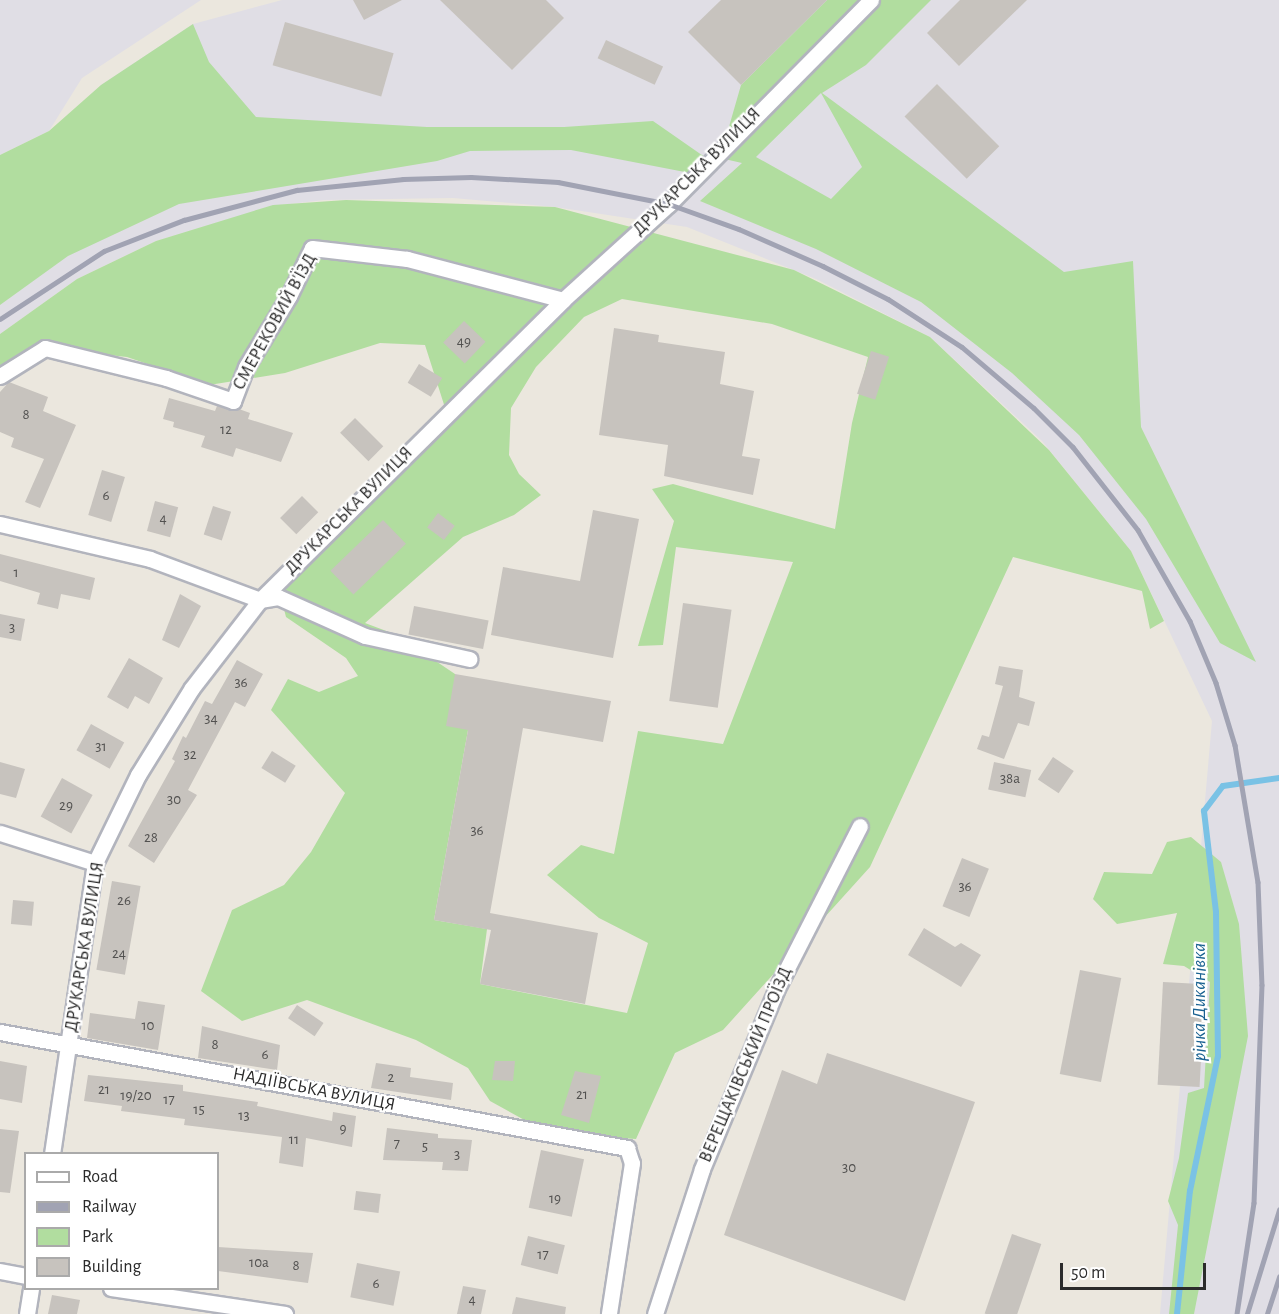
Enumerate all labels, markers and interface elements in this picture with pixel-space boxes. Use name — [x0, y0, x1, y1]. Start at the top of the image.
street label: ДРУКАРСЬКА ВУЛИЦЯ — [629, 104, 765, 240]
street label: СМЕРЕКОВИЙ В'ЇЗД — [228, 250, 322, 394]
house number: 49 — [457, 333, 471, 351]
house number: 8 — [22, 406, 30, 424]
house number: 12 — [220, 421, 232, 439]
street label: ДРУКАРСЬКА ВУЛИЦЯ — [281, 443, 417, 579]
house number: 6 — [102, 487, 110, 505]
house number: 4 — [159, 510, 167, 528]
house number: 1 — [13, 564, 19, 582]
house number: 3 — [9, 619, 15, 637]
house number: 36 — [234, 674, 248, 692]
house number: 34 — [204, 710, 218, 728]
house number: 31 — [95, 738, 107, 756]
house number: 32 — [183, 746, 197, 764]
house number: 38а — [1000, 770, 1020, 788]
house number: 30 — [167, 791, 181, 809]
house number: 29 — [59, 797, 73, 815]
house number: 36 — [470, 822, 484, 840]
house number: 28 — [144, 829, 158, 847]
street label: ДРУКАРСЬКА ВУЛИЦЯ — [61, 860, 109, 1034]
house number: 36 — [958, 878, 972, 896]
house number: 26 — [117, 892, 131, 910]
water label: річка Диканівка — [1187, 943, 1211, 1061]
house number: 24 — [112, 945, 126, 963]
street label: ВЕРЕЩАКІВСЬКИЙ ПРОЇЗД — [695, 964, 797, 1166]
house number: 10 — [141, 1017, 155, 1035]
house number: 8 — [211, 1036, 219, 1054]
house number: 6 — [261, 1046, 269, 1064]
street label: НАДІЇВСЬКА ВУЛИЦЯ — [231, 1064, 397, 1116]
house number: 2 — [388, 1069, 394, 1087]
house number: 21 — [98, 1081, 110, 1099]
house number: 21 — [576, 1086, 588, 1104]
house number: 19/20 — [120, 1087, 152, 1105]
house number: 17 — [163, 1091, 175, 1109]
house number: 15 — [193, 1101, 205, 1119]
house number: 13 — [238, 1107, 250, 1125]
house number: 9 — [339, 1120, 347, 1138]
house number: 11 — [289, 1131, 299, 1149]
house number: 7 — [394, 1135, 400, 1153]
house number: 5 — [422, 1138, 428, 1156]
house number: 3 — [454, 1146, 460, 1164]
legend — [24, 1152, 219, 1290]
house number: 30 — [842, 1159, 856, 1177]
text: Road — [82, 1168, 118, 1186]
house number: 19 — [549, 1190, 561, 1208]
text: Railway — [82, 1198, 136, 1216]
text: Park — [82, 1228, 113, 1246]
house number: 17 — [537, 1246, 549, 1264]
scale bar — [1063, 1251, 1208, 1289]
house number: 10а — [249, 1254, 269, 1272]
house number: 8 — [292, 1257, 300, 1275]
text: Building — [82, 1258, 141, 1276]
text: 50 m — [1071, 1264, 1105, 1282]
house number: 6 — [372, 1275, 380, 1293]
house number: 4 — [468, 1291, 476, 1309]

